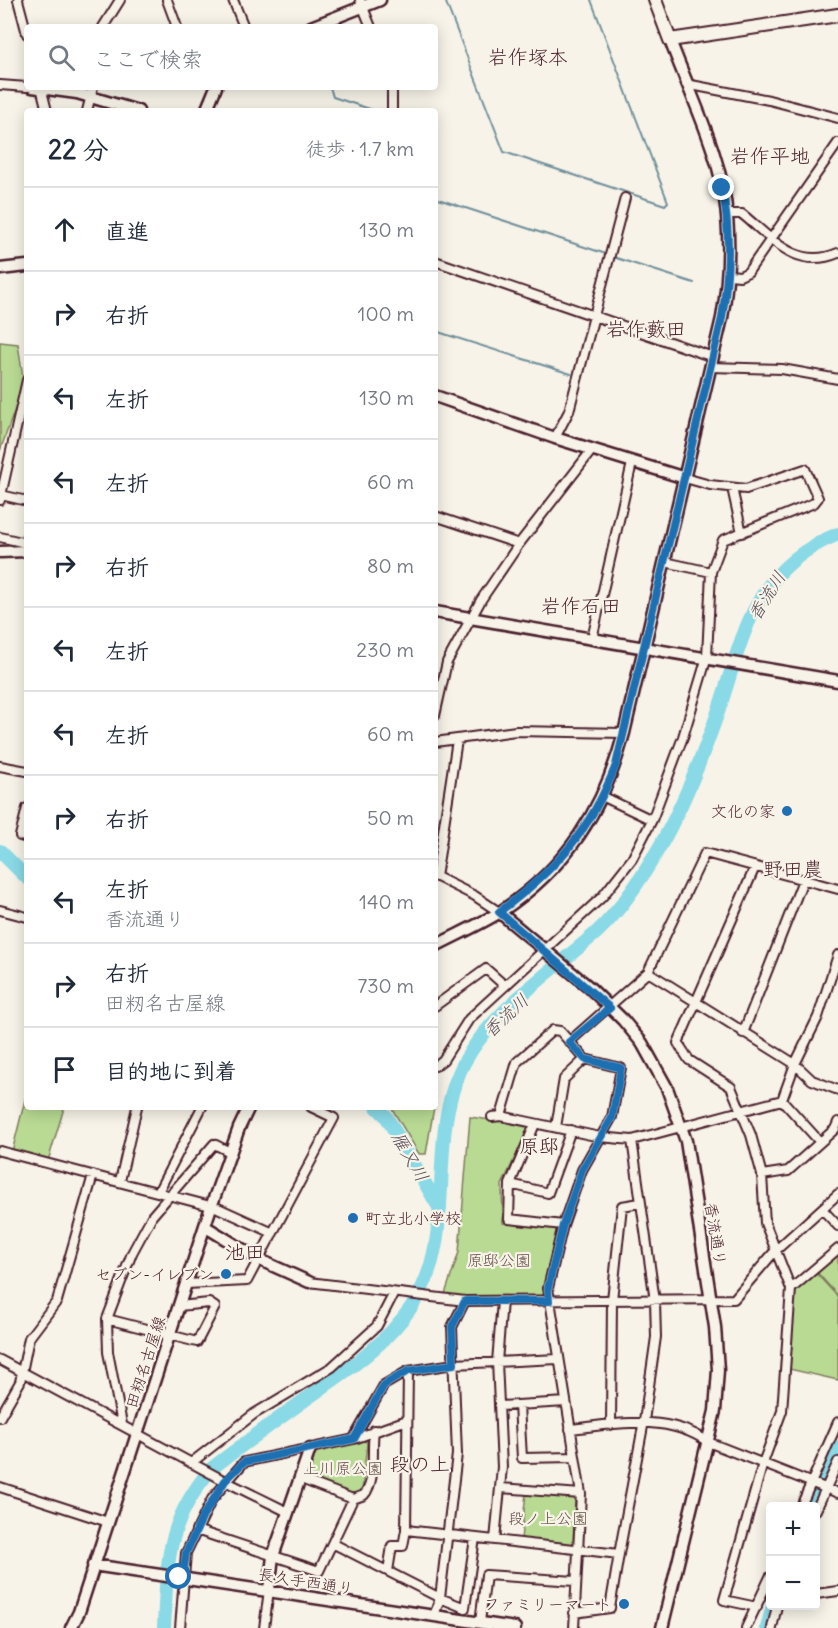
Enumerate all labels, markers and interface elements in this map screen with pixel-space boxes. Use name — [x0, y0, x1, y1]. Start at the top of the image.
search box — [24, 24, 438, 90]
icon: search — [45, 41, 78, 74]
district label: 岩作塚本 — [488, 44, 568, 69]
text: ここで検索 — [93, 45, 203, 73]
text: 22 分 — [48, 133, 109, 166]
text: 徒歩 · 1.7 km — [306, 136, 414, 161]
district label: 岩作平地 — [730, 143, 810, 168]
route end — [708, 174, 734, 200]
icon: ahead — [48, 213, 81, 246]
text: 直進 — [105, 217, 149, 245]
text: 130 m — [359, 217, 414, 242]
icon: right — [48, 297, 81, 330]
text: 右折 — [105, 301, 149, 329]
text: 100 m — [357, 301, 414, 326]
district label: 岩作藪田 — [606, 316, 686, 341]
icon: left — [48, 381, 81, 414]
text: 左折 — [105, 385, 149, 413]
text: 130 m — [359, 385, 414, 410]
icon: left — [48, 465, 81, 498]
text: 左折 — [105, 469, 149, 497]
text: 60 m — [367, 469, 414, 494]
icon: right — [48, 549, 81, 582]
text: 右折 — [105, 553, 149, 581]
text: 80 m — [367, 553, 414, 578]
water label: 香流川 — [743, 567, 791, 625]
district label: 岩作石田 — [541, 593, 621, 618]
icon: left — [48, 633, 81, 666]
text: 左折 — [105, 637, 149, 665]
text: 230 m — [356, 637, 414, 662]
icon: left — [48, 717, 81, 750]
text: 左折 — [105, 721, 149, 749]
text: 60 m — [367, 721, 414, 746]
icon: right — [48, 801, 81, 834]
place label: 文化の家 — [711, 801, 775, 821]
marker: 文化の家 — [780, 804, 794, 818]
text: 右折 — [105, 805, 149, 833]
text: 50 m — [367, 805, 414, 830]
district label: 野田農 — [763, 856, 823, 881]
text: 左折 — [105, 875, 149, 903]
icon: left — [48, 885, 81, 918]
text: 140 m — [359, 889, 414, 914]
text: 香流通り — [105, 906, 185, 931]
text: 右折 — [105, 959, 149, 987]
icon: right — [48, 969, 81, 1002]
text: 730 m — [357, 973, 414, 998]
water label: 香流川 — [478, 989, 533, 1042]
text: 田籾名古屋線 — [105, 990, 225, 1015]
icon: arrive — [48, 1053, 81, 1086]
text: 目的地に到着 — [105, 1057, 237, 1085]
water label: 雁又川 — [387, 1128, 434, 1186]
district label: 原邸 — [519, 1133, 559, 1158]
street label: 香流通り — [701, 1201, 731, 1267]
place label: 町立北小学校 — [365, 1208, 461, 1228]
marker: 町立北小学校 — [346, 1211, 360, 1225]
district label: 池田 — [225, 1239, 265, 1264]
park label: 原邸公園 — [467, 1250, 531, 1270]
place label: セブン-イレブン — [95, 1264, 214, 1284]
marker: セブン-イレブン — [219, 1267, 233, 1281]
street label: 田籾名古屋線 — [121, 1313, 169, 1411]
district label: 段の上 — [390, 1451, 450, 1476]
park label: 上川原公園 — [303, 1458, 383, 1478]
map controls — [766, 1502, 820, 1610]
button: + — [766, 1502, 820, 1556]
park label: 段ノ上公園 — [508, 1508, 588, 1528]
button: − — [766, 1556, 820, 1610]
route start — [165, 1563, 191, 1589]
street label: 長久手西通り — [257, 1564, 355, 1598]
place label: ファミリーマート — [484, 1594, 612, 1614]
marker: ファミリーマート — [617, 1597, 631, 1611]

